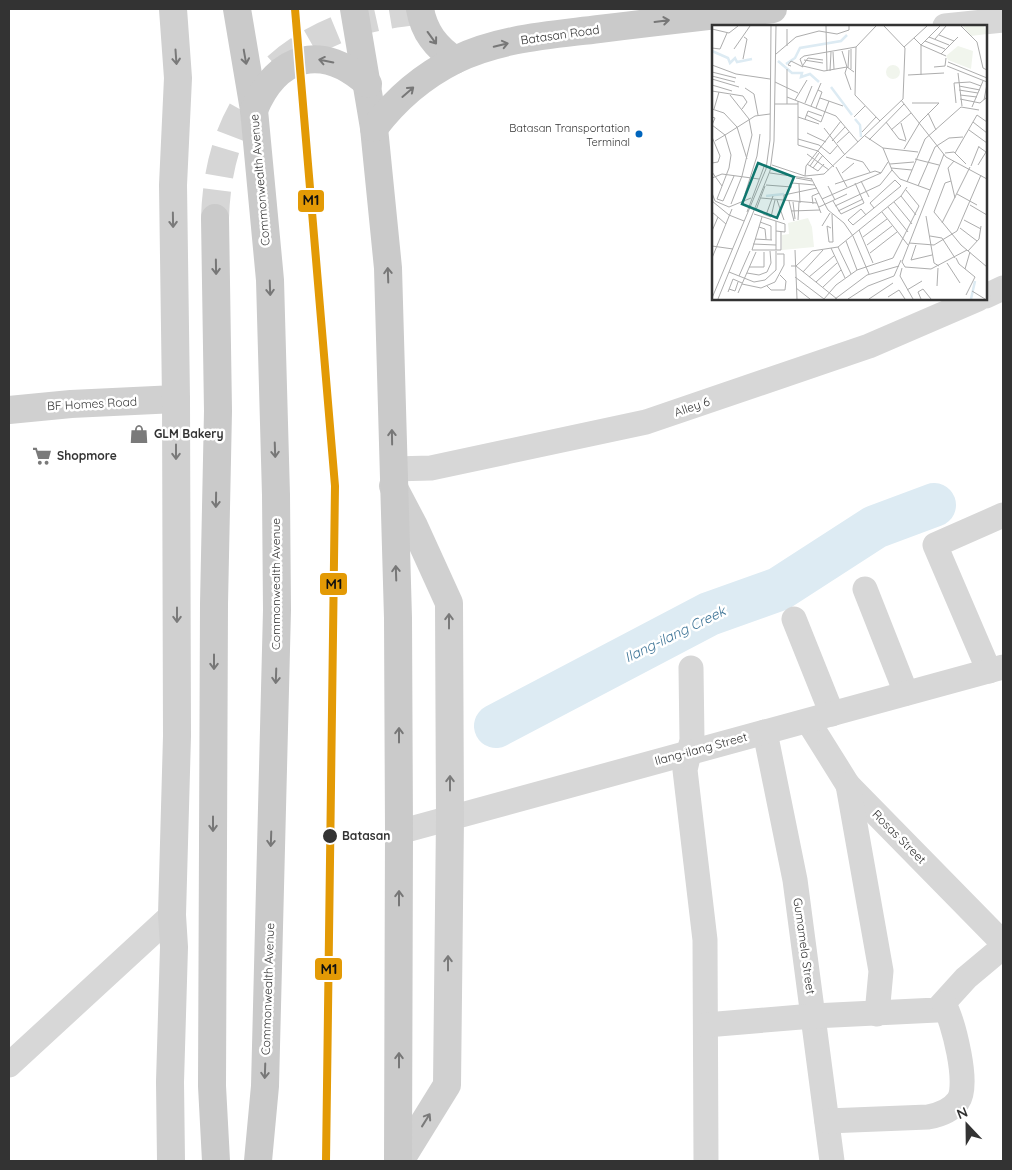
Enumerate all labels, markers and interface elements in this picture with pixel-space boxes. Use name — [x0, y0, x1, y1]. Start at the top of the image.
one-way arrow — [654, 16, 670, 26]
street label: Batasan Road — [520, 22, 600, 47]
inset map — [712, 25, 987, 300]
one-way arrow — [427, 31, 437, 45]
one-way arrow — [493, 39, 509, 49]
one-way arrow — [241, 48, 251, 64]
one-way arrow — [172, 49, 181, 65]
one-way arrow — [319, 56, 335, 65]
one-way arrow — [401, 87, 414, 98]
street label: Commonwealth Avenue — [246, 113, 273, 247]
place label: Batasan Transportation Terminal — [509, 121, 630, 149]
marker: Batasan Transportation Terminal — [634, 129, 644, 139]
line badge: M1 — [297, 189, 325, 213]
text: M1 — [303, 191, 319, 209]
one-way arrow — [168, 212, 178, 228]
one-way arrow — [211, 258, 221, 275]
one-way arrow — [383, 267, 392, 283]
one-way arrow — [265, 280, 275, 296]
street label: Alley 6 — [672, 393, 712, 420]
street label: BF Homes Road — [47, 394, 137, 413]
shop icon: GLM Bakery — [128, 423, 150, 445]
place label: GLM Bakery — [154, 426, 224, 441]
one-way arrow — [387, 429, 397, 446]
one-way arrow — [270, 442, 280, 458]
one-way arrow — [171, 444, 181, 460]
supermarket icon: Shopmore — [31, 445, 53, 467]
place label: Shopmore — [57, 448, 117, 463]
one-way arrow — [212, 491, 221, 507]
street label: Commonwealth Avenue — [268, 518, 283, 650]
one-way arrow — [391, 565, 401, 581]
line badge: M1 — [319, 572, 348, 596]
text: M1 — [326, 575, 342, 593]
water label: Ilang-ilang Creek — [621, 601, 730, 666]
one-way arrow — [172, 606, 182, 622]
one-way arrow — [444, 613, 454, 630]
one-way arrow — [209, 654, 219, 670]
one-way arrow — [271, 668, 280, 684]
one-way arrow — [394, 727, 404, 744]
street label: Ilang-ilang Street — [653, 729, 749, 768]
one-way arrow — [445, 776, 455, 792]
street label: Rosas Street — [869, 807, 929, 867]
one-way arrow — [208, 816, 218, 832]
marker: Batasan — [321, 827, 339, 845]
place label: Batasan — [342, 828, 390, 843]
one-way arrow — [267, 830, 276, 846]
one-way arrow — [394, 890, 404, 906]
street label: Gumamela Street — [790, 897, 819, 995]
street label: Commonwealth Avenue — [258, 922, 277, 1055]
one-way arrow — [444, 956, 453, 972]
line badge: M1 — [314, 957, 343, 981]
text: M1 — [321, 960, 337, 978]
one-way arrow — [394, 1052, 404, 1068]
one-way arrow — [261, 1063, 270, 1079]
north arrow — [942, 1100, 992, 1150]
text: N — [954, 1103, 970, 1123]
one-way arrow — [421, 1113, 431, 1127]

